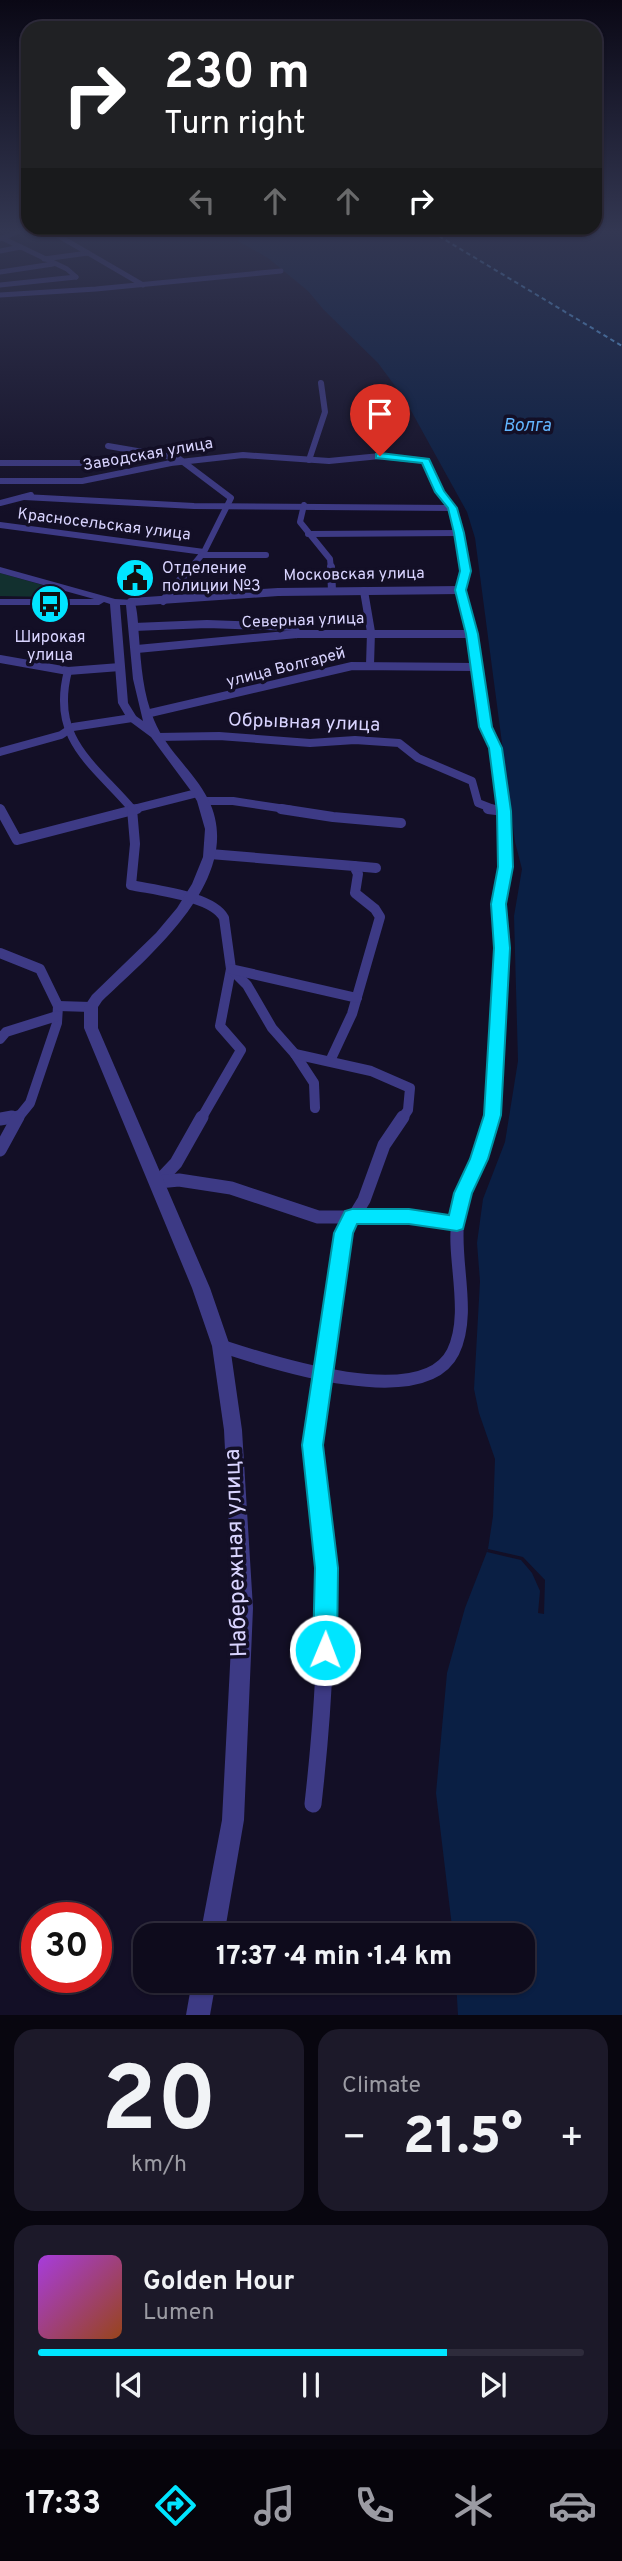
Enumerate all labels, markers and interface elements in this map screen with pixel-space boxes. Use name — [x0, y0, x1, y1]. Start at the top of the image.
text: 230 m — [164, 44, 310, 106]
icon: right — [49, 49, 140, 140]
text: Turn right — [164, 105, 306, 145]
icon: left — [183, 182, 221, 220]
icon: ahead — [256, 182, 294, 220]
icon: ahead — [329, 182, 367, 220]
icon: right — [402, 182, 440, 220]
pin — [350, 384, 410, 456]
icon: arrive — [361, 395, 399, 433]
water label: Волга — [503, 415, 552, 438]
street label: Заводская улица — [81, 434, 215, 476]
street label: Красносельская улица — [16, 504, 192, 546]
public building icon: Отделение полиции №3 — [114, 557, 156, 599]
place label: Отделение полиции №3 — [162, 559, 261, 597]
street label: Московская улица — [283, 564, 425, 586]
bus stop icon: Широкая улица — [29, 583, 71, 625]
street label: Северная улица — [241, 609, 365, 633]
place label: Широкая улица — [15, 628, 86, 666]
street label: улица Волгарей — [224, 644, 348, 692]
street label: Обрывная улица — [227, 708, 381, 738]
street label: Набережная улица — [219, 1448, 255, 1658]
position arrow — [288, 1613, 362, 1687]
speed limit sign: 30 — [21, 1902, 112, 1993]
text: 17:37 · 4 min · 1.4 km — [216, 1941, 452, 1974]
text: 20 — [101, 2048, 217, 2163]
text: Climate — [342, 2072, 421, 2101]
text: 21.5° — [403, 2106, 523, 2172]
text: − — [342, 2115, 367, 2164]
text: + — [559, 2115, 584, 2164]
text: km/h — [131, 2151, 187, 2180]
text: Golden Hour — [143, 2266, 294, 2299]
text: Lumen — [143, 2299, 214, 2328]
icon: previous — [110, 2366, 148, 2404]
icon: pause — [292, 2366, 330, 2404]
icon: next — [474, 2366, 512, 2404]
icon: directions — [151, 2481, 200, 2530]
icon: music — [250, 2481, 299, 2530]
icon: phone — [350, 2481, 399, 2530]
icon: climate — [449, 2481, 498, 2530]
icon: car — [548, 2481, 597, 2530]
text: 17:33 — [25, 2485, 101, 2525]

